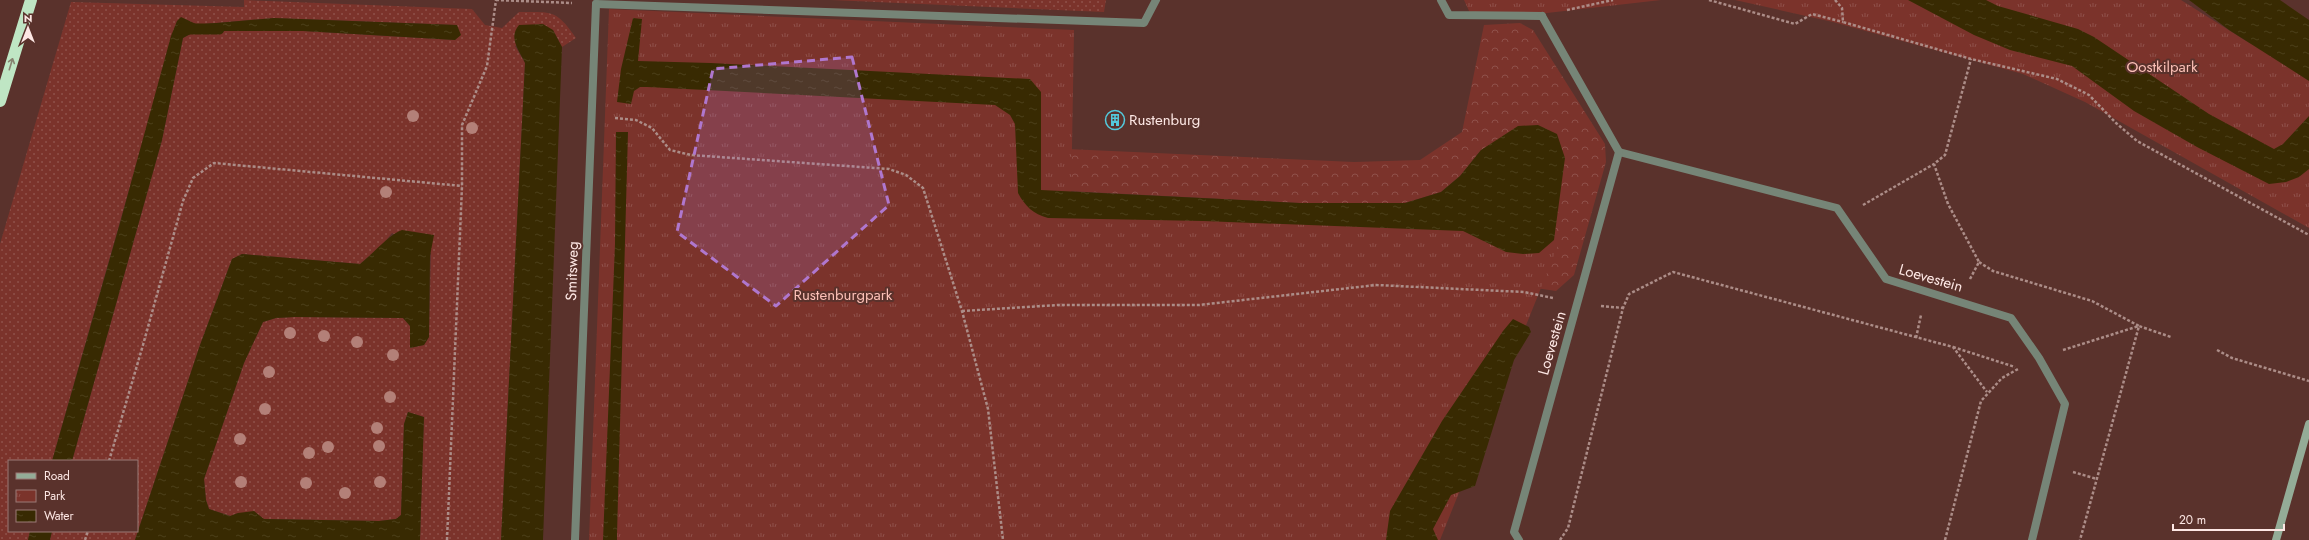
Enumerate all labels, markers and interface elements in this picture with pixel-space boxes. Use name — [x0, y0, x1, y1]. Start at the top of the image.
north arrow — [8, 8, 48, 48]
text: N — [24, 10, 32, 26]
park label: Oostkilpark — [2126, 56, 2198, 78]
one-way arrow — [8, 57, 15, 70]
building icon: Rustenburg — [1104, 109, 1126, 131]
place label: Rustenburg — [1129, 109, 1200, 131]
street label: Smitsweg — [560, 241, 584, 301]
street label: Loevestein — [1896, 258, 1966, 298]
park label: Rustenburgpark — [794, 284, 893, 306]
street label: Loevestein — [1532, 308, 1572, 378]
legend — [8, 460, 138, 532]
text: Road — [44, 467, 70, 485]
text: Park — [44, 487, 66, 505]
scale bar — [2173, 506, 2284, 532]
text: Water — [44, 507, 75, 525]
text: 20 m — [2179, 511, 2206, 529]

